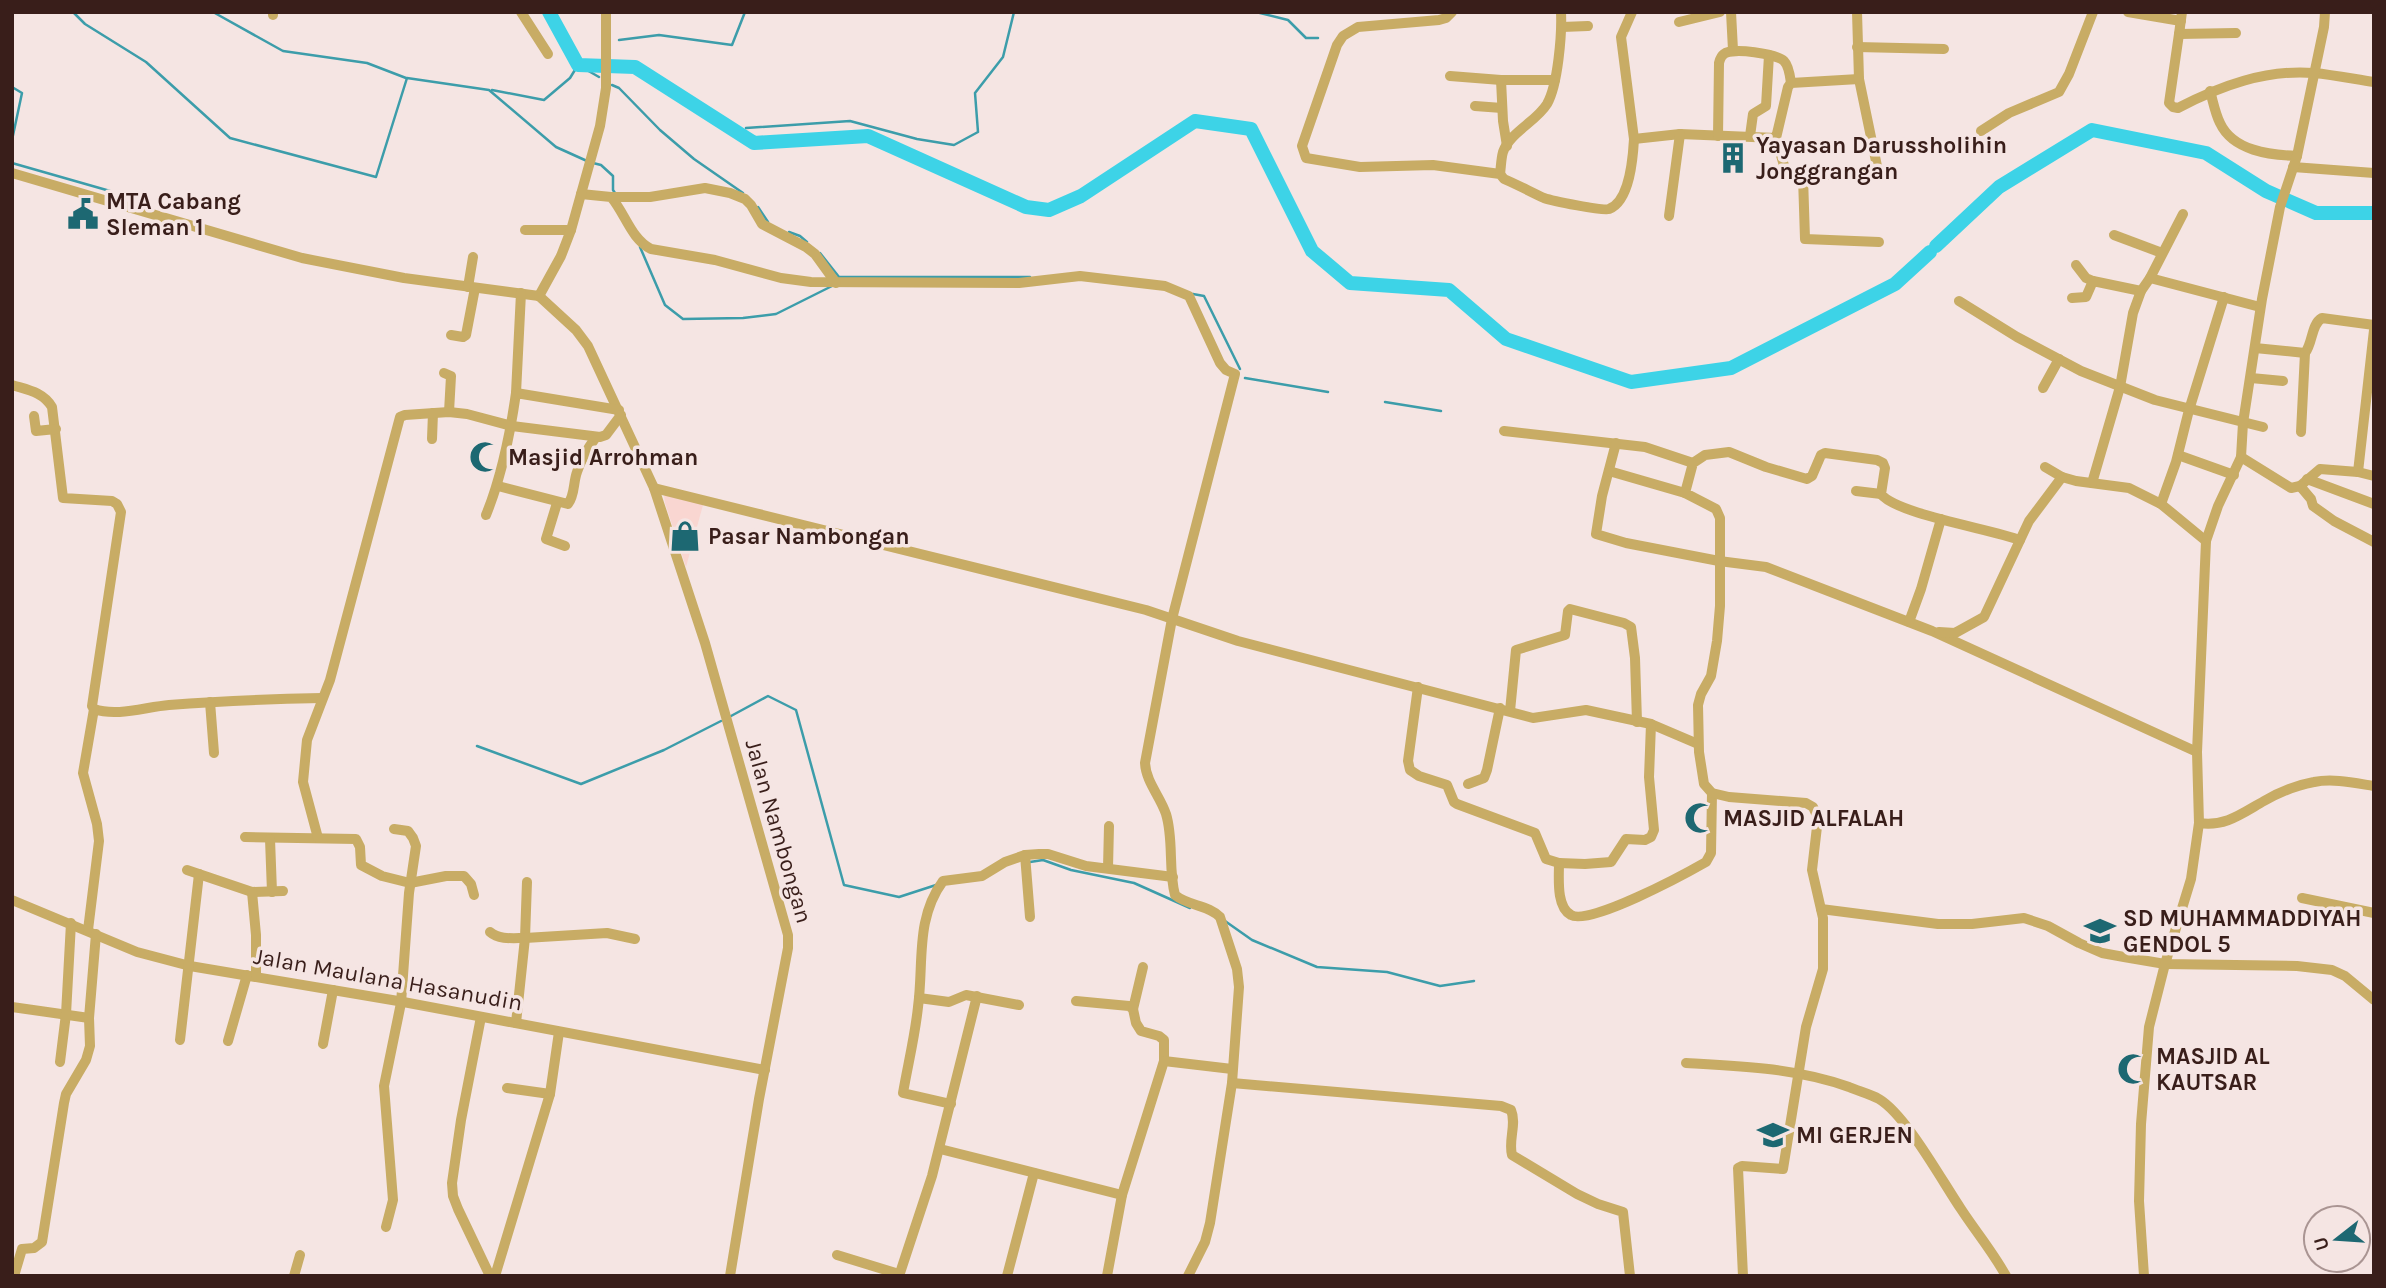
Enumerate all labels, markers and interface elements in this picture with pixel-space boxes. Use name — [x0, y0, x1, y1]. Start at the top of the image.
place label: Yayasan Darussholihin Jonggrangan — [1756, 132, 2007, 185]
building icon: Yayasan Darussholihin Jonggrangan — [1716, 141, 1750, 175]
place label: MTA Cabang Sleman 1 — [106, 188, 241, 241]
public building icon: MTA Cabang Sleman 1 — [66, 197, 100, 231]
mosque icon: Masjid Arrohman — [468, 440, 502, 474]
place label: Masjid Arrohman — [508, 444, 698, 471]
shop icon: Pasar Nambongan — [668, 519, 702, 553]
place label: Pasar Nambongan — [708, 523, 910, 550]
street label: Jalan Nambongan — [739, 736, 818, 926]
mosque icon: MASJID ALFALAH — [1683, 801, 1717, 835]
place label: MASJID ALFALAH — [1723, 805, 1904, 832]
place label: SD MUHAMMADDIYAH GENDOL 5 — [2123, 905, 2361, 958]
school or university icon: SD MUHAMMADDIYAH GENDOL 5 — [2083, 914, 2117, 948]
street label: Jalan Maulana Hasanudin — [251, 943, 524, 1016]
place label: MASJID AL KAUTSAR — [2156, 1043, 2270, 1096]
mosque icon: MASJID AL KAUTSAR — [2116, 1052, 2150, 1086]
school or university icon: MI GERJEN — [1756, 1118, 1790, 1152]
place label: MI GERJEN — [1796, 1122, 1913, 1149]
north arrow — [2302, 1204, 2372, 1274]
text: U — [2309, 1234, 2334, 1253]

